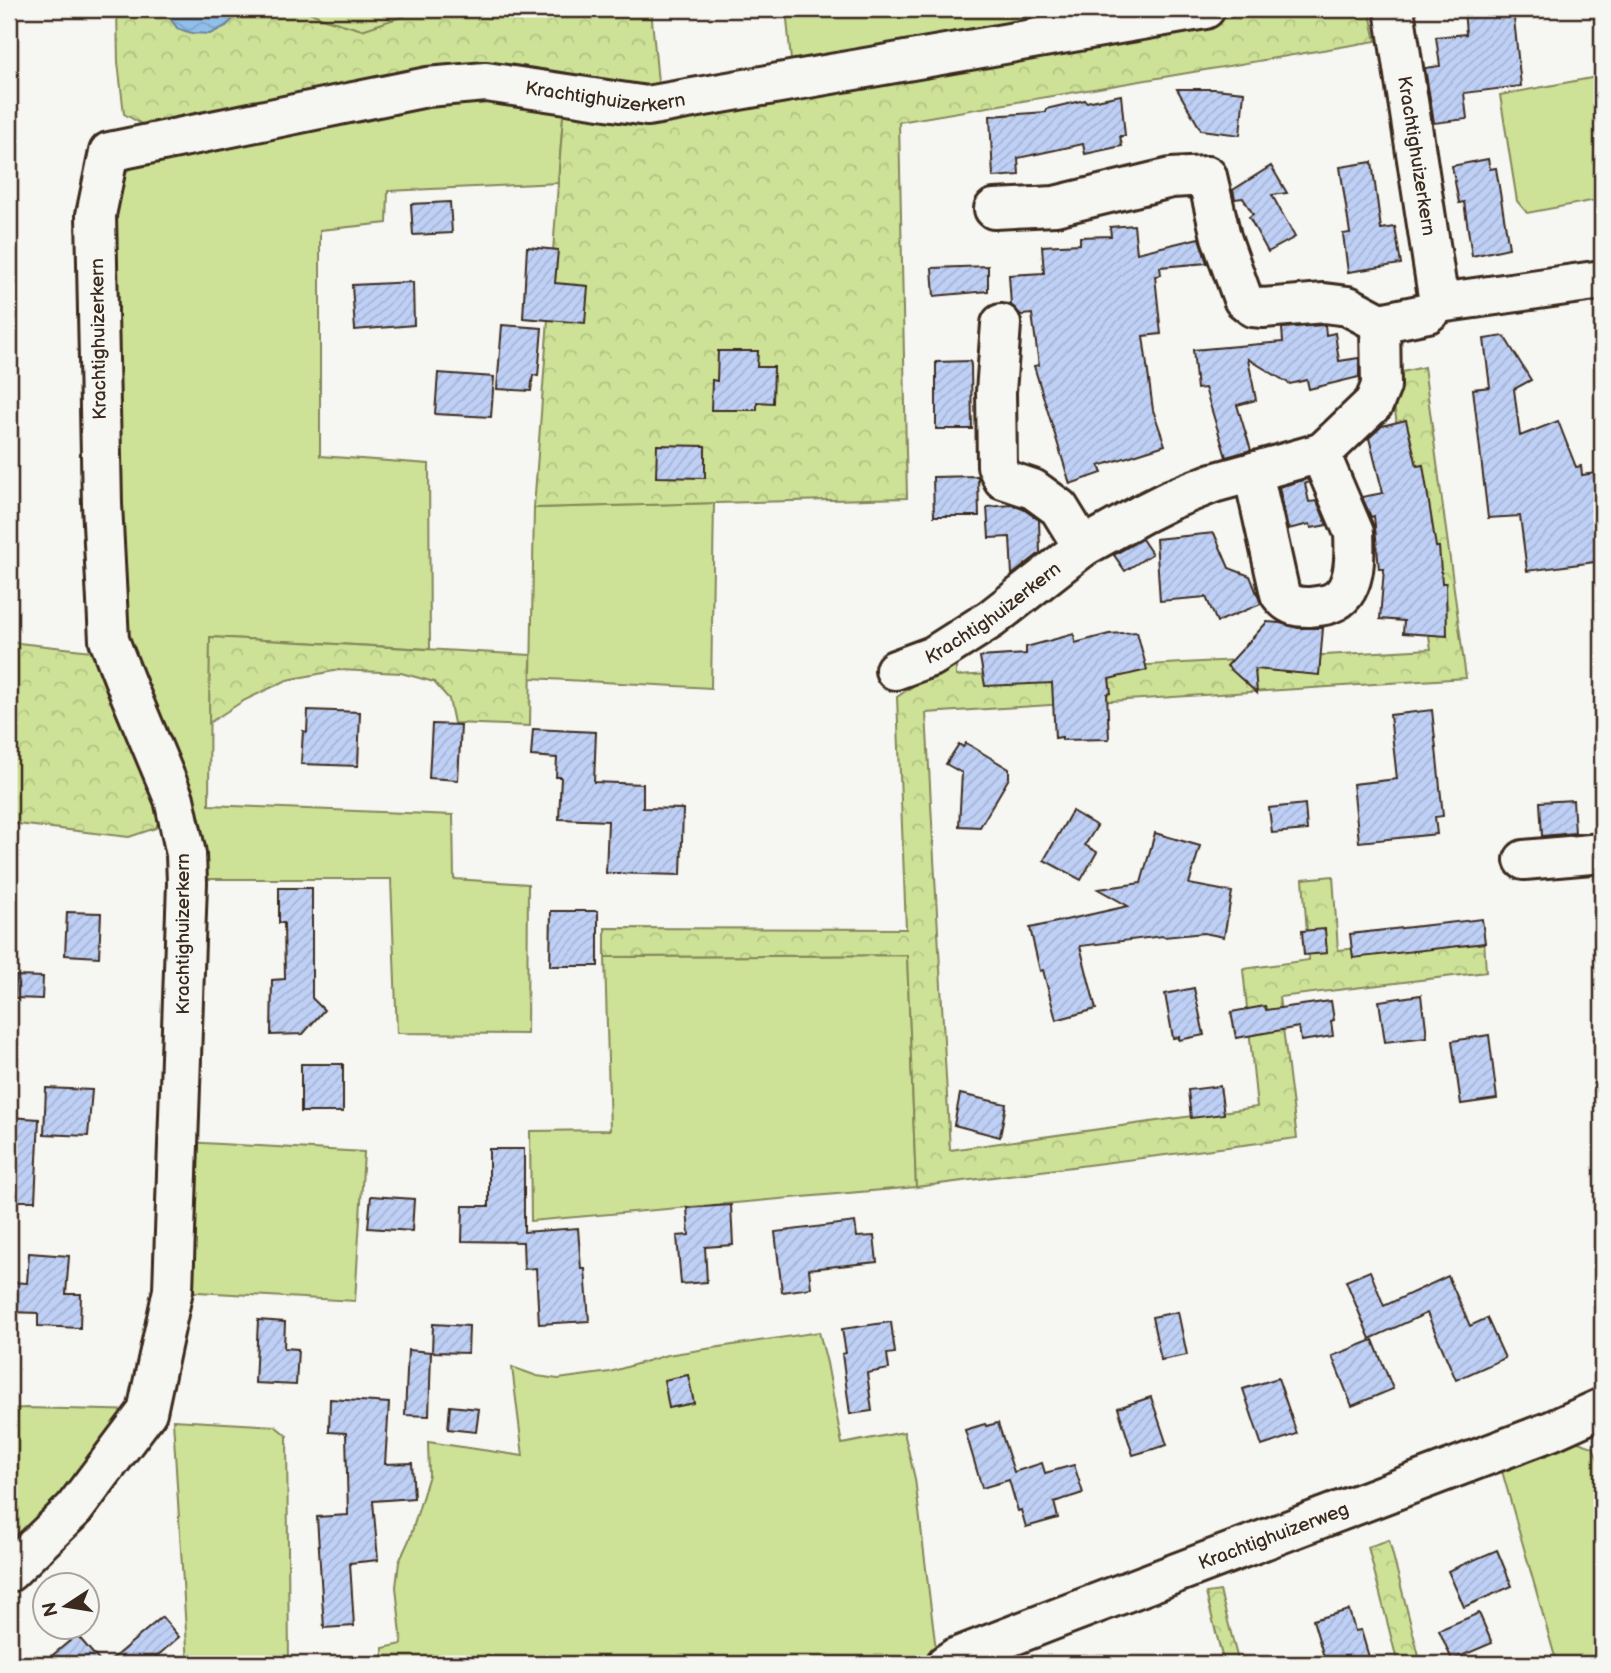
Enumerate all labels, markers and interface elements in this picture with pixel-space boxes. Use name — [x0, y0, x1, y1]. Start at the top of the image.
street label: Krachtighuizerkern — [1392, 74, 1440, 238]
street label: Krachtighuizerkern — [524, 76, 687, 118]
street label: Krachtighuizerkern — [86, 258, 112, 420]
street label: Krachtighuizerkern — [922, 557, 1065, 669]
street label: Krachtighuizerkern — [172, 853, 195, 1015]
street label: Krachtighuizerweg — [1195, 1497, 1352, 1575]
north arrow — [32, 1572, 102, 1642]
text: N — [38, 1600, 64, 1619]

